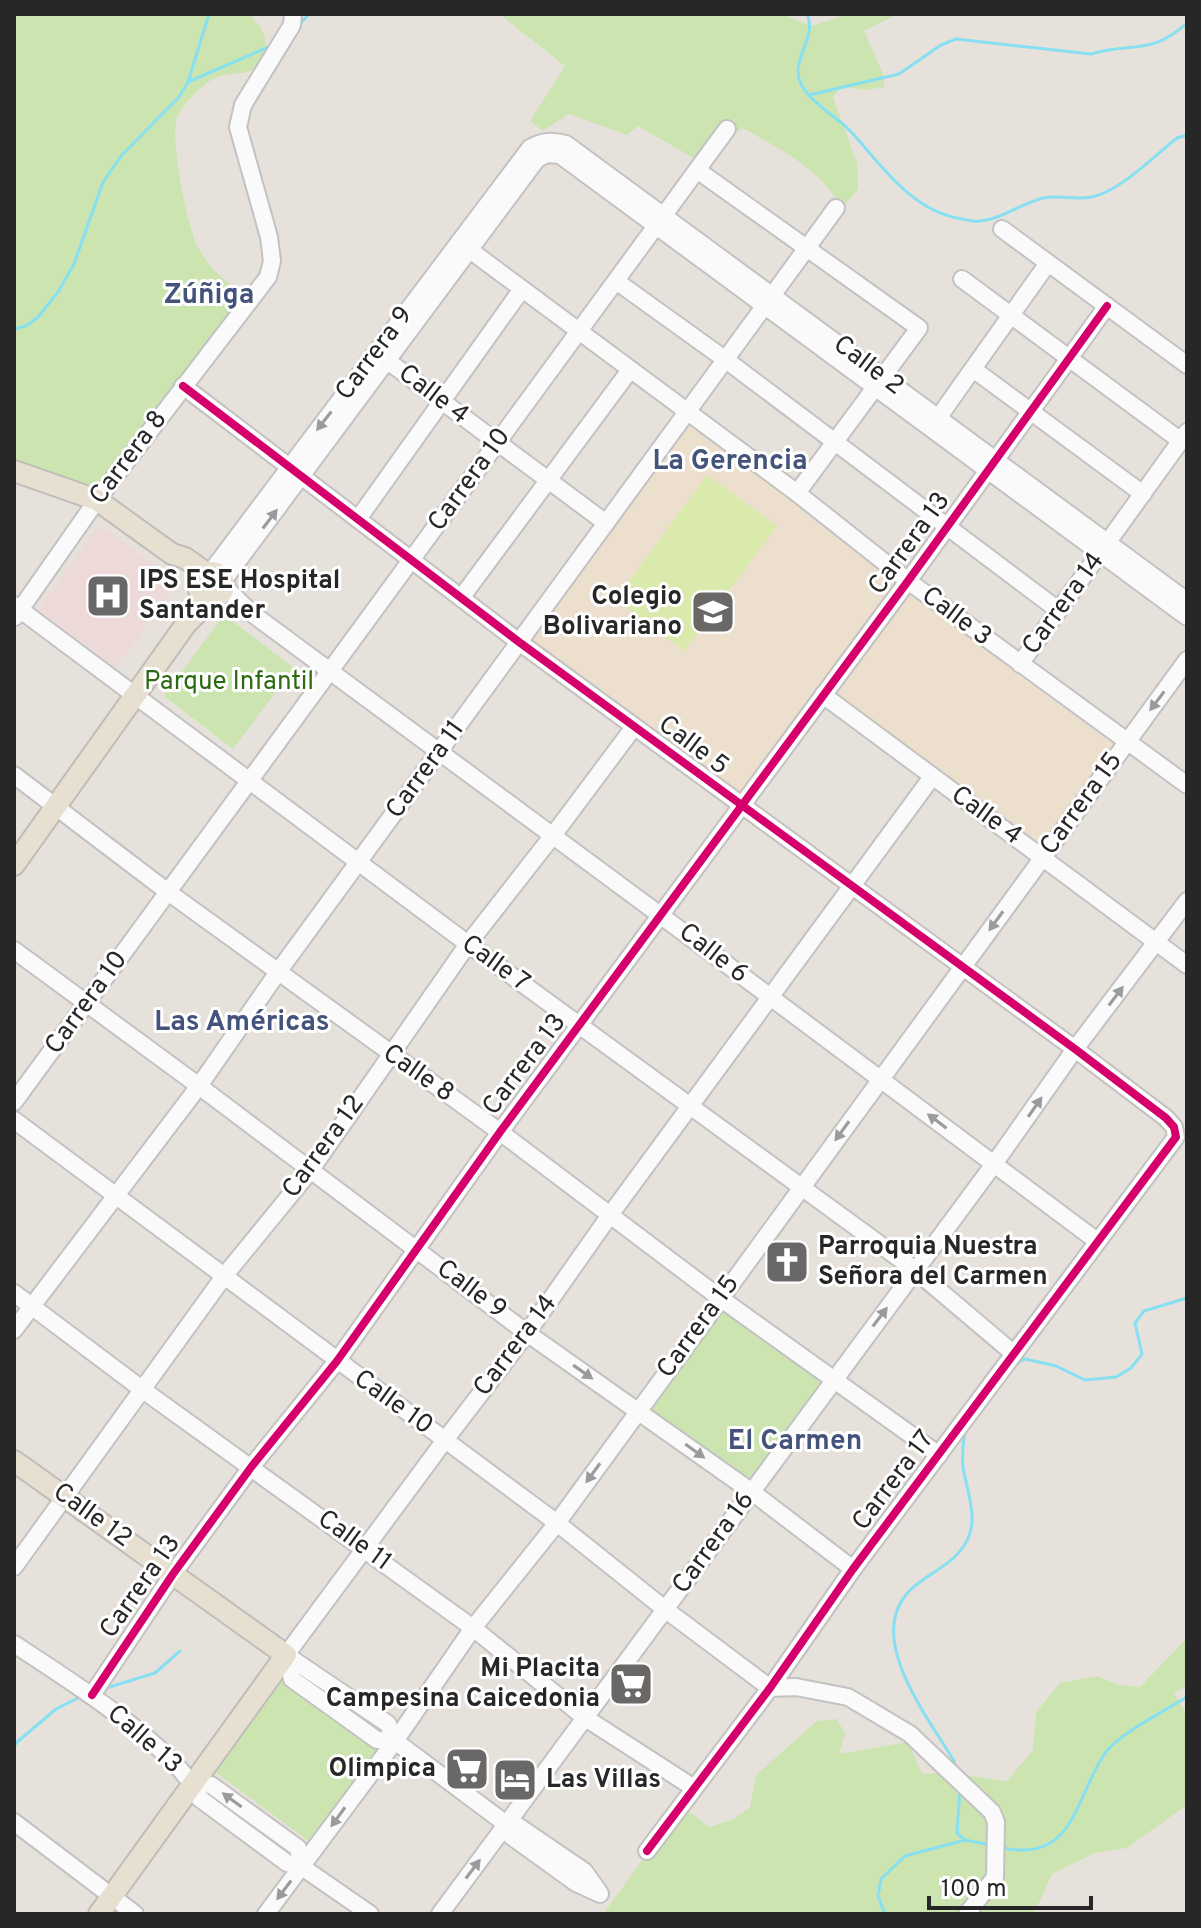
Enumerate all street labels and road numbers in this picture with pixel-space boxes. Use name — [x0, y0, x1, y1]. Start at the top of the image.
street label: Carrera 9 — [329, 300, 421, 408]
street label: Calle 2 — [826, 329, 910, 403]
street label: Calle 4 — [391, 358, 475, 432]
street label: Carrera 8 — [83, 404, 175, 512]
street label: Carrera 10 — [421, 422, 519, 538]
street label: Carrera 13 — [862, 486, 958, 602]
street label: Carrera 14 — [1016, 546, 1112, 662]
street label: Calle 3 — [914, 580, 998, 654]
street label: Calle 5 — [651, 709, 735, 783]
street label: Carrera 11 — [379, 714, 473, 826]
street label: Carrera 15 — [1033, 746, 1131, 862]
street label: Calle 4 — [944, 779, 1028, 853]
street label: Calle 6 — [671, 916, 755, 992]
street label: Calle 7 — [454, 928, 536, 1000]
street label: Carrera 10 — [38, 945, 136, 1061]
street label: Carrera 13 — [476, 1007, 574, 1123]
street label: Calle 8 — [376, 1038, 460, 1110]
street label: Carrera 12 — [276, 1089, 372, 1205]
street label: Calle 9 — [429, 1253, 513, 1327]
street label: Carrera 15 — [650, 1269, 748, 1385]
street label: Carrera 14 — [467, 1288, 565, 1404]
street label: Calle 10 — [347, 1363, 439, 1443]
street label: Carrera 17 — [846, 1424, 942, 1538]
street label: Calle 12 — [46, 1476, 138, 1556]
street label: Carrera 16 — [666, 1485, 762, 1601]
street label: Calle 11 — [310, 1503, 398, 1579]
street label: Carrera 13 — [93, 1529, 189, 1645]
street label: Calle 13 — [99, 1698, 189, 1782]

